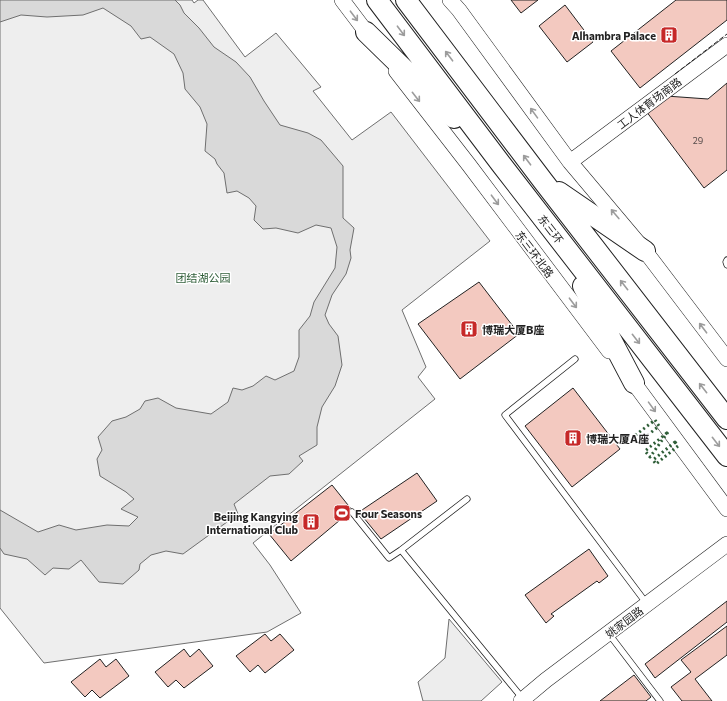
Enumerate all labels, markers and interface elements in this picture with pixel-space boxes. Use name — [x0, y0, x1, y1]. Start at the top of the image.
one-way arrow — [350, 11, 358, 22]
one-way arrow — [396, 25, 405, 36]
building icon: Alhambra Palace — [659, 25, 679, 45]
place label: Alhambra Palace — [572, 29, 656, 42]
one-way arrow — [445, 51, 453, 62]
street label: 工人体育场南路 — [614, 75, 684, 131]
one-way arrow — [411, 91, 420, 102]
one-way arrow — [530, 107, 538, 118]
house number: 29 — [693, 135, 703, 146]
one-way arrow — [523, 155, 531, 166]
one-way arrow — [491, 194, 499, 205]
one-way arrow — [610, 209, 619, 220]
street label: 东三环 — [536, 212, 566, 246]
street label: 东三环北路 — [513, 228, 557, 280]
park label: 团结湖公园 — [176, 271, 231, 284]
one-way arrow — [619, 280, 628, 291]
one-way arrow — [569, 298, 578, 309]
building icon: 博瑞大厦B座 — [459, 319, 479, 339]
one-way arrow — [699, 322, 708, 333]
place label: 博瑞大厦B座 — [482, 323, 544, 336]
one-way arrow — [632, 333, 641, 344]
one-way arrow — [699, 383, 707, 394]
one-way arrow — [648, 401, 656, 412]
building icon: 博瑞大厦A座 — [563, 428, 583, 448]
place label: 博瑞大厦A座 — [586, 432, 649, 445]
one-way arrow — [712, 436, 720, 447]
sports icon: Four Seasons — [332, 503, 352, 523]
place label: Four Seasons — [355, 507, 422, 520]
place label: Beijing Kangying International Club — [206, 510, 298, 536]
building icon: Beijing Kangying International Club — [301, 512, 321, 532]
street label: 姚家园路 — [603, 604, 645, 640]

